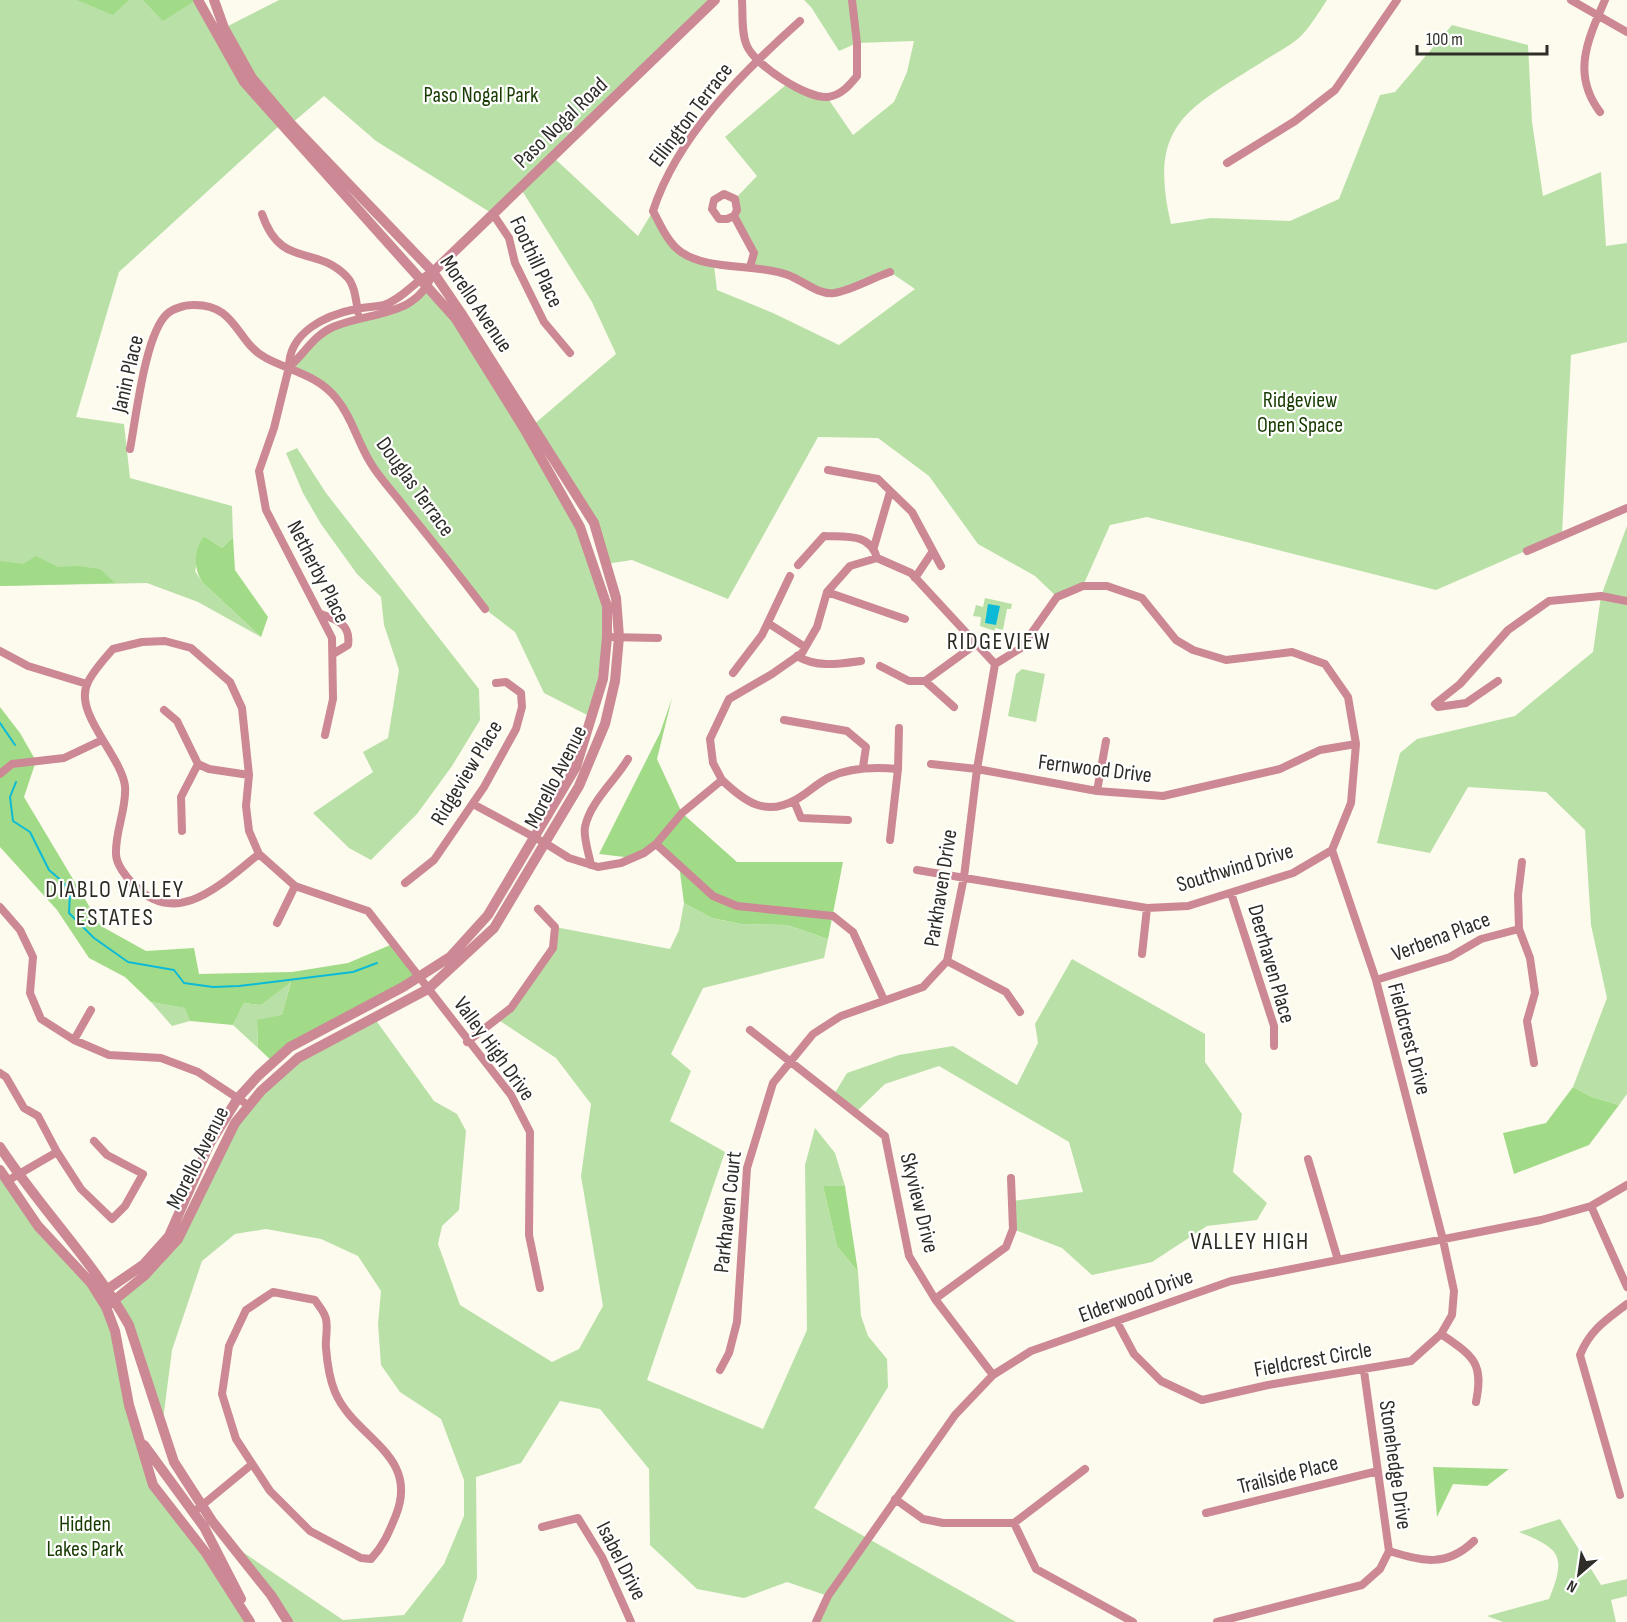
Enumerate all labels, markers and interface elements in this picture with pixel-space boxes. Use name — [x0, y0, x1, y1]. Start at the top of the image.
scale bar — [1417, 18, 1548, 56]
text: 100 m — [1426, 29, 1463, 50]
street label: Ellington Terrace — [643, 58, 739, 172]
street label: Paso Nogal Road — [509, 72, 613, 174]
park label: Paso Nogal Park — [423, 82, 539, 109]
street label: Foothill Place — [503, 212, 569, 312]
street label: Morello Avenue — [434, 250, 518, 358]
street label: Janin Place — [106, 333, 150, 416]
park label: Ridgeview Open Space — [1257, 387, 1343, 439]
street label: Douglas Terrace — [370, 432, 460, 542]
street label: Netherby Place — [281, 516, 355, 628]
district label: RIDGEVIEW — [947, 627, 1051, 656]
street label: Ridgeview Place — [425, 716, 509, 830]
street label: Morello Avenue — [519, 721, 593, 833]
street label: Fernwood Drive — [1037, 749, 1153, 789]
street label: Parkhaven Drive — [918, 827, 964, 949]
street label: Southwind Drive — [1173, 837, 1297, 899]
district label: DIABLO VALLEY ESTATES — [45, 875, 185, 932]
street label: Deerhaven Place — [1241, 902, 1301, 1026]
street label: Verbena Place — [1388, 906, 1494, 968]
street label: Fieldcrest Drive — [1381, 980, 1437, 1098]
street label: Valley High Drive — [447, 992, 541, 1106]
street label: Morello Avenue — [161, 1102, 235, 1214]
street label: Parkhaven Court — [708, 1150, 748, 1274]
street label: Skyview Drive — [894, 1150, 944, 1256]
district label: VALLEY HIGH — [1190, 1227, 1310, 1256]
street label: Elderwood Drive — [1075, 1263, 1197, 1329]
street label: Fieldcrest Circle — [1252, 1336, 1374, 1384]
street label: Stonehedge Drive — [1373, 1399, 1417, 1531]
street label: Trailside Place — [1235, 1449, 1341, 1501]
park label: Hidden Lakes Park — [46, 1511, 124, 1563]
street label: Isabel Drive — [590, 1517, 652, 1605]
north arrow — [1549, 1544, 1609, 1604]
text: N — [1564, 1575, 1581, 1596]

